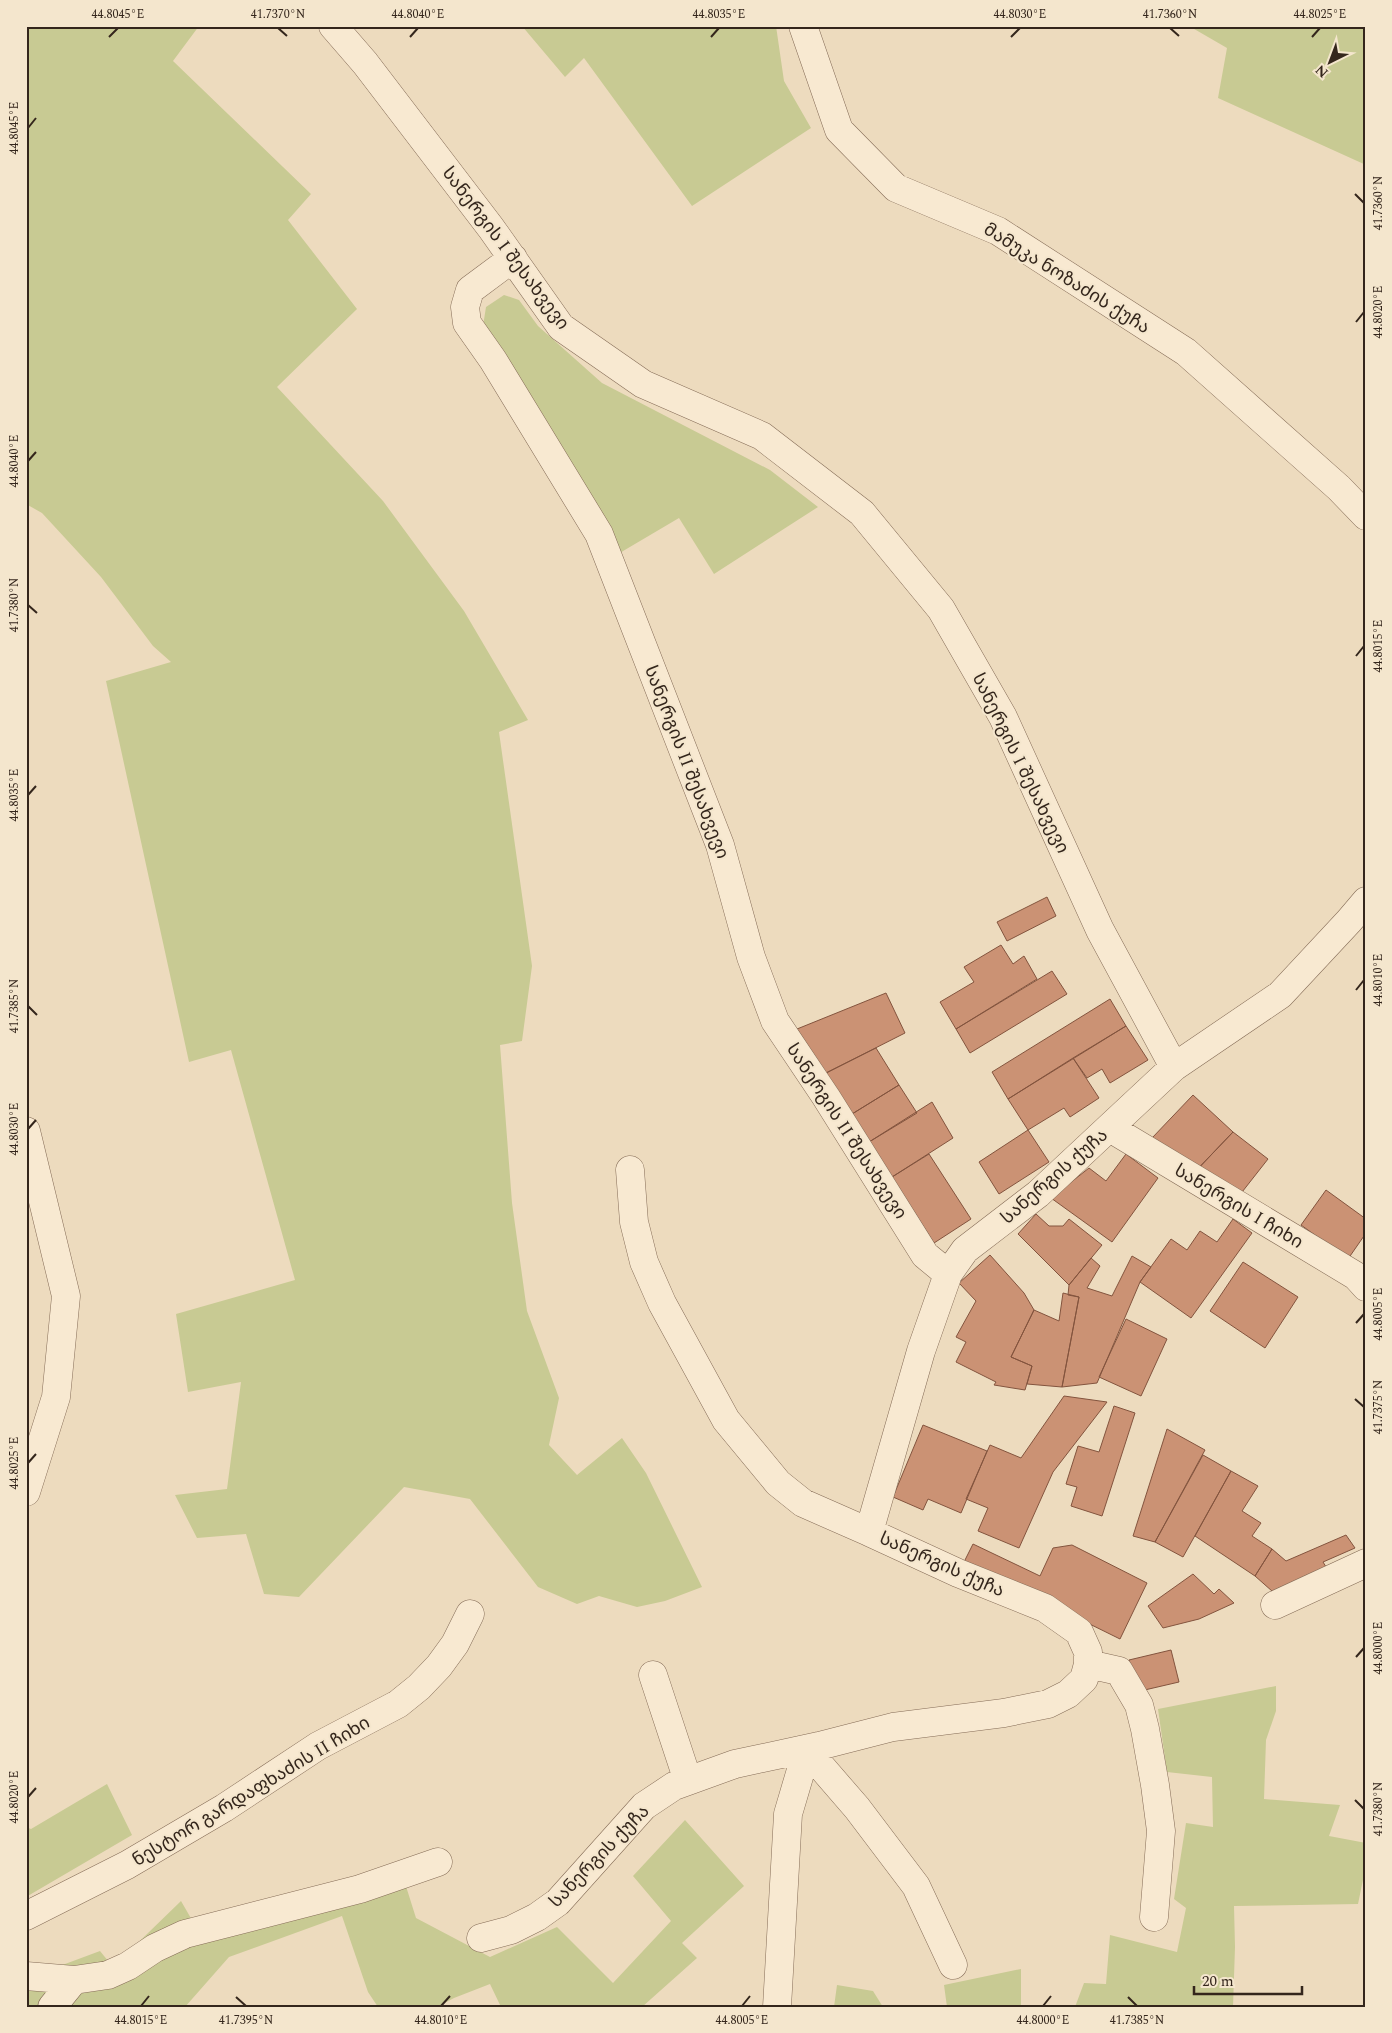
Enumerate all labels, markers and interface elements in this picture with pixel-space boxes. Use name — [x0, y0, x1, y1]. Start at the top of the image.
text: 44.8045°E — [92, 5, 144, 24]
text: 41.7370°N — [251, 5, 305, 24]
text: 44.8040°E — [392, 5, 444, 24]
text: 44.8035°E — [693, 5, 745, 24]
text: 44.8030°E — [994, 5, 1046, 24]
text: 41.7360°N — [1143, 5, 1197, 24]
text: 44.8025°E — [1294, 5, 1346, 24]
north arrow — [1304, 38, 1354, 88]
text: N — [1310, 60, 1333, 83]
text: 44.8045°E — [5, 102, 24, 154]
street label: სანერგის I შესახვევი — [435, 161, 576, 335]
text: 41.7360°N — [1369, 176, 1388, 230]
street label: მამუკა ნოზაძის ქუჩა — [978, 216, 1155, 341]
text: 44.8020°E — [1369, 286, 1388, 338]
text: 44.8040°E — [5, 435, 24, 487]
text: 41.7380°N — [5, 578, 24, 632]
text: 44.8015°E — [1369, 620, 1388, 672]
street label: სანერგის II შესახვევი — [637, 662, 736, 863]
street label: სანერგის I შესახვევი — [965, 668, 1076, 858]
text: 44.8035°E — [5, 769, 24, 821]
text: 44.8010°E — [1369, 954, 1388, 1006]
text: 41.7385°N — [5, 979, 24, 1033]
street label: სანერგის II შესახვევი — [779, 1038, 914, 1225]
text: 44.8030°E — [5, 1103, 24, 1155]
street label: სანერგის ქუჩა — [995, 1122, 1114, 1231]
street label: სანერგის I ჩიხი — [1169, 1157, 1308, 1256]
text: 44.8005°E — [1369, 1288, 1388, 1340]
text: 41.7375°N — [1369, 1380, 1388, 1434]
text: 44.8025°E — [5, 1437, 24, 1489]
street label: სანერგის ქუჩა — [875, 1525, 1009, 1604]
text: 44.8000°E — [1369, 1622, 1388, 1674]
street label: ნესტორ გარდაფხაძის II ჩიხი — [127, 1709, 375, 1873]
text: 44.8020°E — [5, 1771, 24, 1823]
text: 41.7380°N — [1369, 1782, 1388, 1836]
street label: სანერგის ქუჩა — [543, 1799, 656, 1914]
scale bar — [1194, 1963, 1302, 1995]
text: 20 m — [1202, 1970, 1234, 1993]
text: 44.8015°E — [115, 2011, 167, 2030]
text: 41.7395°N — [219, 2011, 273, 2030]
text: 44.8010°E — [415, 2011, 467, 2030]
text: 44.8005°E — [716, 2011, 768, 2030]
text: 44.8000°E — [1017, 2011, 1069, 2030]
text: 41.7385°N — [1110, 2011, 1164, 2030]

